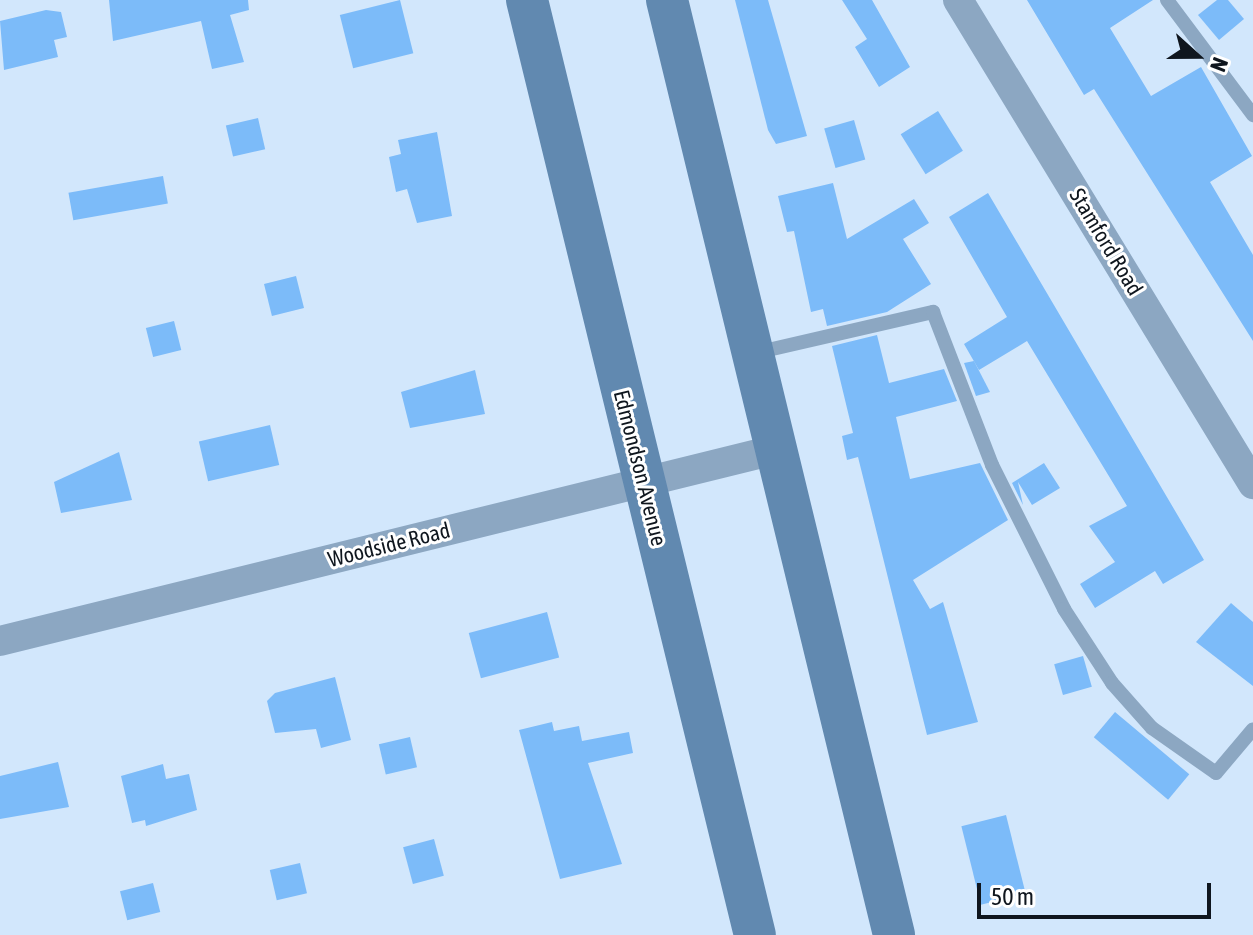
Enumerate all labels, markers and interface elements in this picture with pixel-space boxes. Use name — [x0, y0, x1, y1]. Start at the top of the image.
north arrow — [1157, 16, 1237, 96]
text: N — [1205, 54, 1234, 75]
street label: Stamford Road — [1064, 184, 1148, 300]
street label: Edmondson Avenue — [608, 387, 672, 549]
street label: Woodside Road — [325, 517, 453, 573]
scale bar — [981, 867, 1215, 917]
text: 50 m — [991, 883, 1034, 910]

